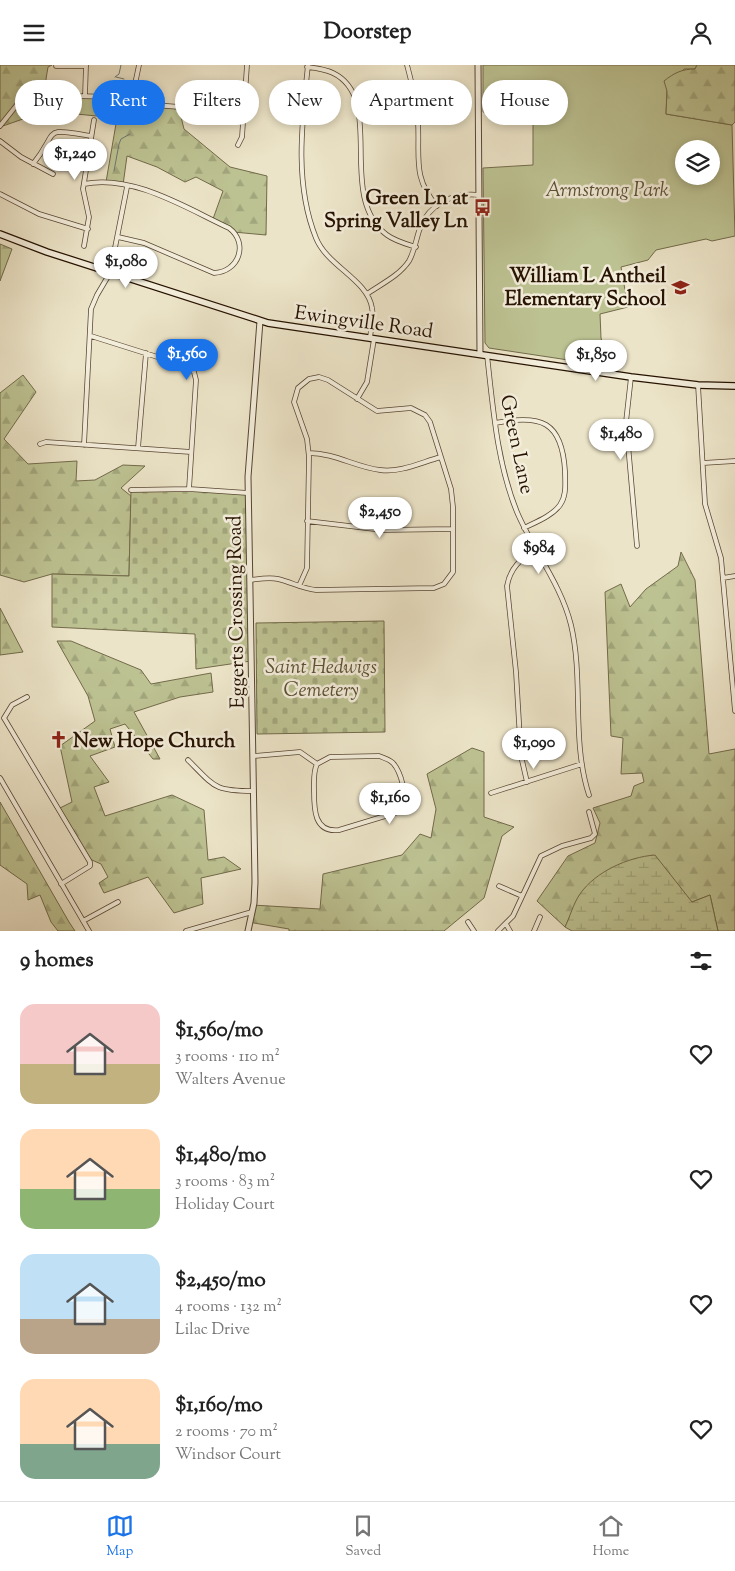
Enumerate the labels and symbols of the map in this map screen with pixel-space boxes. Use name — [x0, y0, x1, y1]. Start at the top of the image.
pin: $1,240 — [34, 139, 116, 181]
park label: Armstrong Park — [545, 177, 669, 206]
place label: Green Ln at Spring Valley Ln — [324, 185, 468, 237]
bus stop icon: Green Ln at Spring Valley Ln — [472, 198, 492, 218]
pin: $1,080 — [85, 247, 167, 289]
place label: William L Antheil Elementary School — [505, 263, 666, 315]
school or university icon: William L Antheil Elementary School — [670, 277, 690, 297]
street label: Ewingville Road — [292, 299, 435, 348]
pin: $1,560 — [146, 339, 228, 381]
pin: $1,850 — [555, 339, 637, 382]
street label: Green Lane — [491, 392, 540, 497]
pin: $1,480 — [580, 419, 662, 461]
pin: $2,450 — [339, 497, 421, 539]
street label: Eggerts Crossing Road — [221, 515, 254, 709]
pin: $984 — [509, 533, 569, 575]
park label: Saint Hedwigs Cemetery — [265, 654, 377, 706]
pin: $1,090 — [493, 727, 575, 770]
place label: New Hope Church — [73, 728, 236, 757]
church icon: New Hope Church — [49, 730, 69, 750]
pin: $1,160 — [349, 783, 431, 825]

